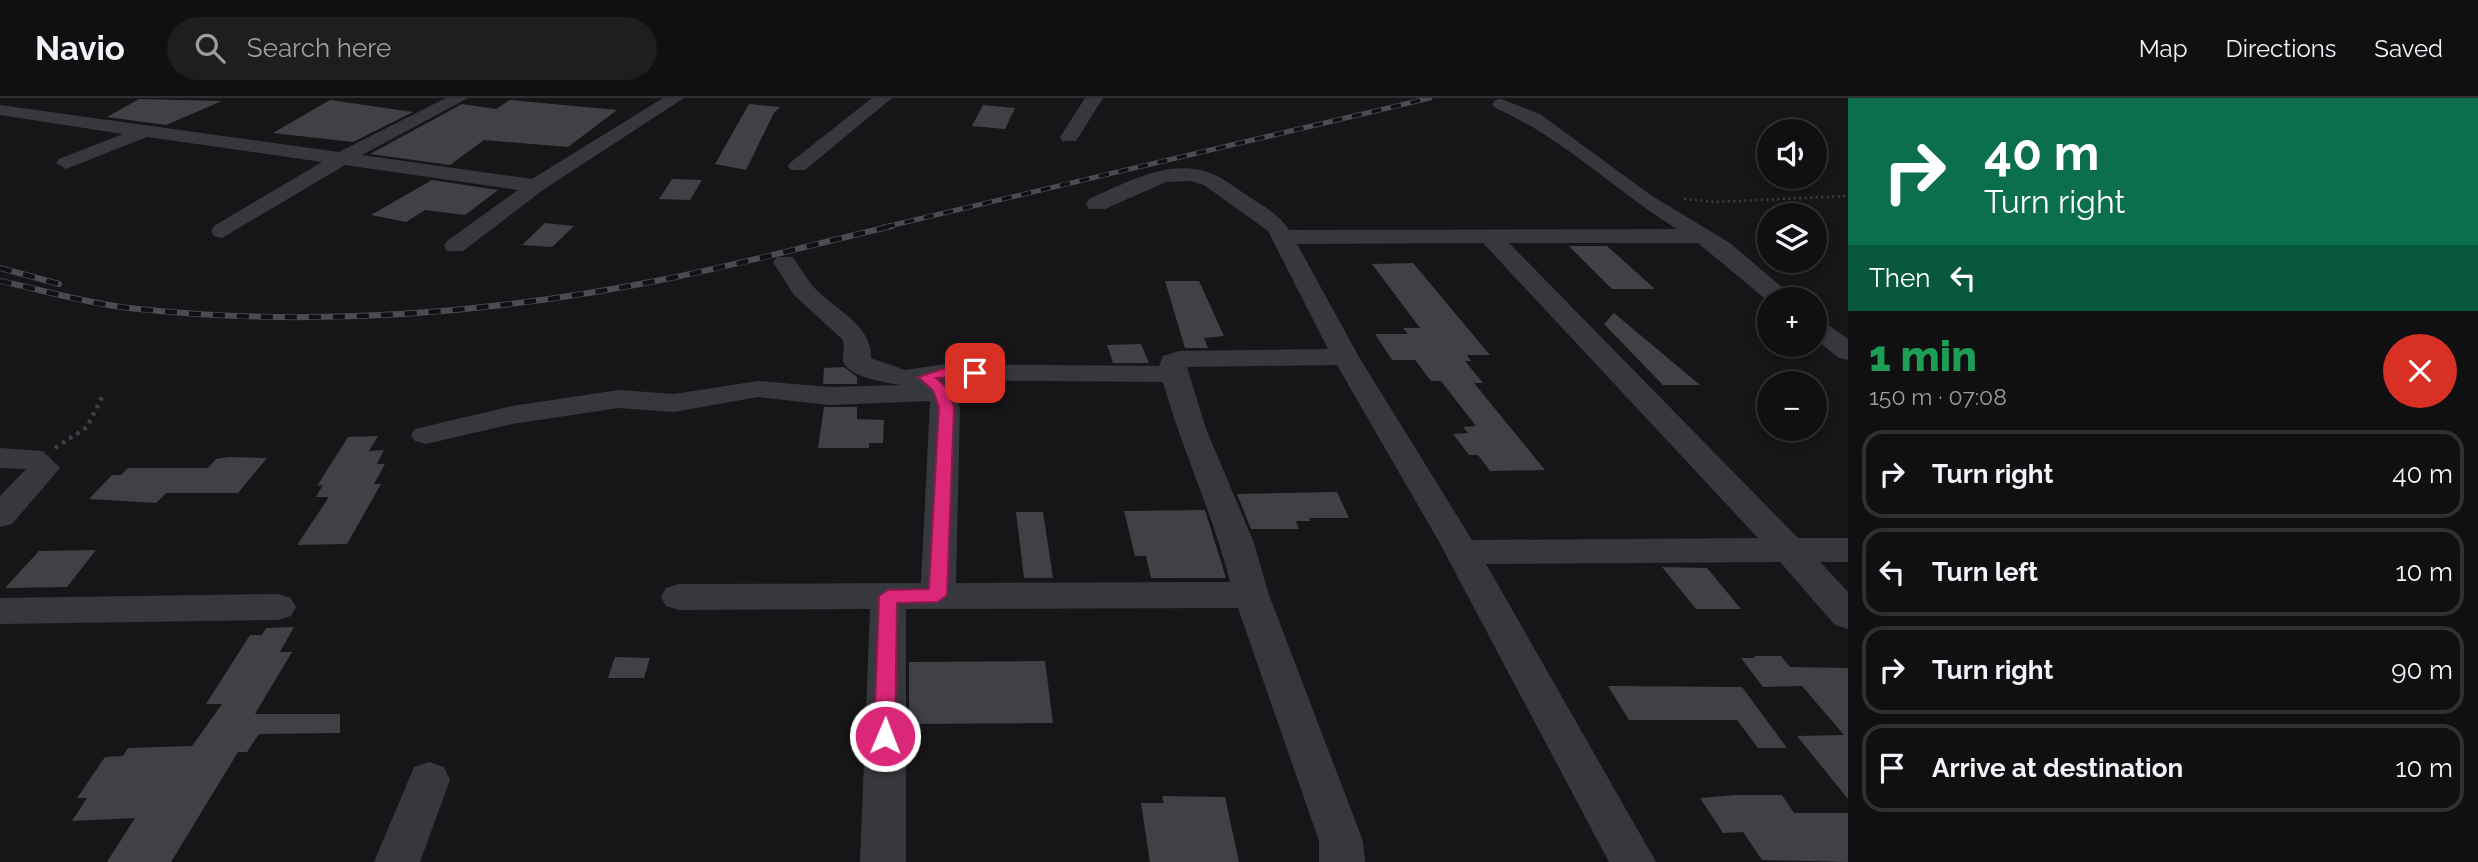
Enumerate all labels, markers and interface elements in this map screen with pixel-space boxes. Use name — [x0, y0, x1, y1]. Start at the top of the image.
search box — [167, 17, 657, 80]
text: Navio — [35, 29, 125, 68]
icon: search — [191, 29, 229, 67]
text: Search here — [247, 33, 391, 63]
text: Map — [2139, 34, 2188, 63]
text: Directions — [2226, 34, 2336, 63]
text: Saved — [2374, 34, 2443, 63]
map controls — [1757, 119, 1827, 441]
button: sound — [1757, 119, 1827, 189]
text: 40 m — [1984, 124, 2099, 181]
icon: right — [1869, 126, 1960, 217]
text: Turn right — [1984, 183, 2125, 220]
button: layers — [1757, 203, 1827, 273]
icon: left — [1944, 259, 1982, 297]
text: Then — [1869, 263, 1930, 293]
button: + — [1757, 287, 1827, 357]
text: 1 min — [1869, 332, 1977, 381]
button: close — [2383, 334, 2457, 408]
pin — [945, 343, 1005, 403]
icon: arrive — [956, 354, 994, 392]
button: − — [1757, 371, 1827, 441]
text: 150 m · 07:08 — [1869, 383, 2007, 410]
icon: right — [1873, 455, 1911, 493]
text: Turn right — [1932, 459, 2053, 489]
text: 40 m — [2392, 459, 2453, 489]
icon: left — [1873, 553, 1911, 591]
text: Turn left — [1932, 557, 2038, 587]
text: 10 m — [2395, 557, 2453, 587]
icon: right — [1873, 651, 1911, 689]
text: Turn right — [1932, 655, 2053, 685]
text: 90 m — [2391, 655, 2453, 685]
position arrow — [848, 699, 922, 773]
icon: arrive — [1873, 749, 1911, 787]
text: Arrive at destination — [1932, 753, 2183, 783]
text: 10 m — [2395, 753, 2453, 783]

